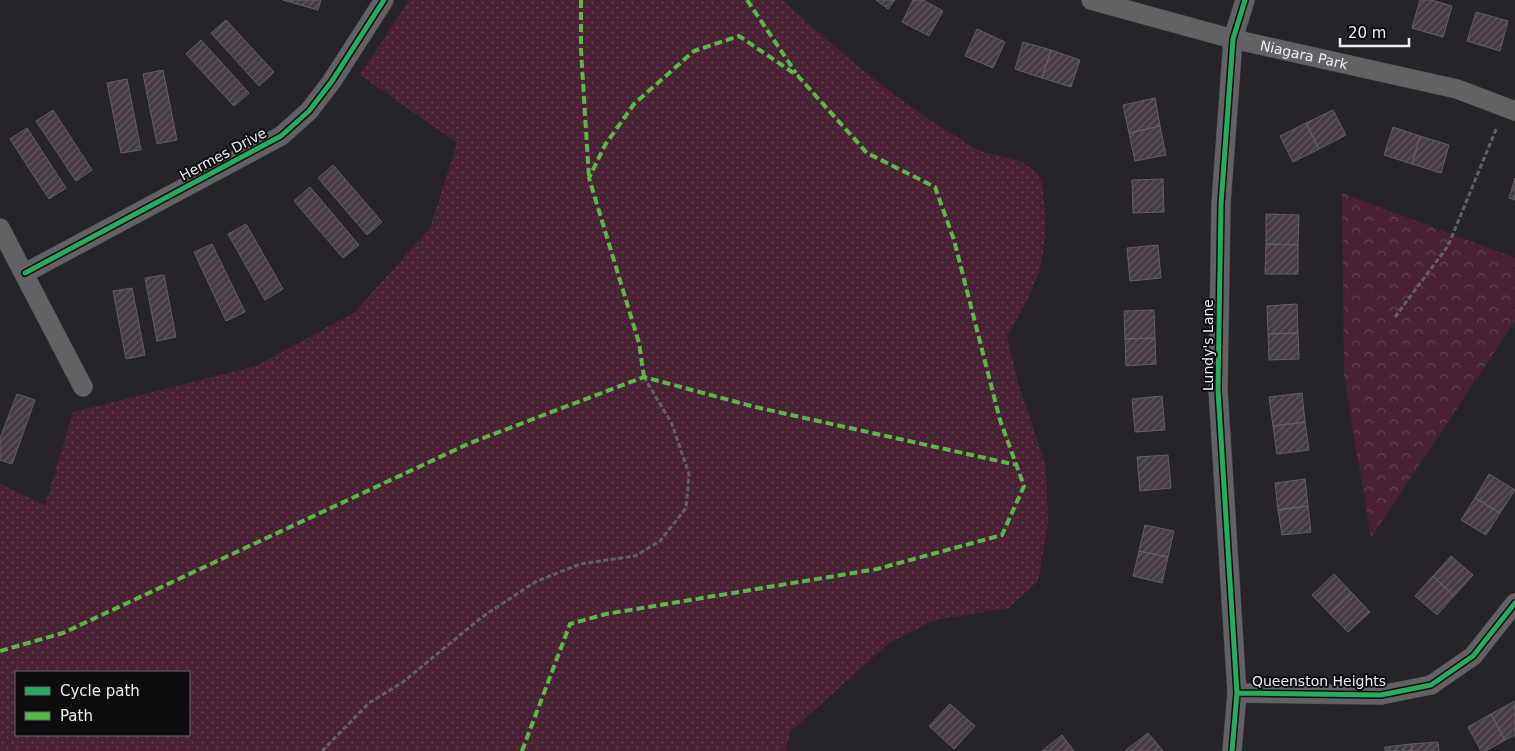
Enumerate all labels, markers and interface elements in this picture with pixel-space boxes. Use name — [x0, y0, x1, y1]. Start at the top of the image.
scale bar — [1340, 15, 1409, 47]
text: 20 m — [1348, 24, 1386, 42]
street label: Niagara Park — [1259, 37, 1350, 73]
street label: Hermes Drive — [177, 124, 269, 184]
street label: Lundy's Lane — [1200, 299, 1216, 391]
legend — [15, 671, 190, 736]
street label: Queenston Heights — [1252, 673, 1386, 689]
text: Cycle path — [60, 682, 140, 700]
text: Path — [60, 707, 93, 725]

